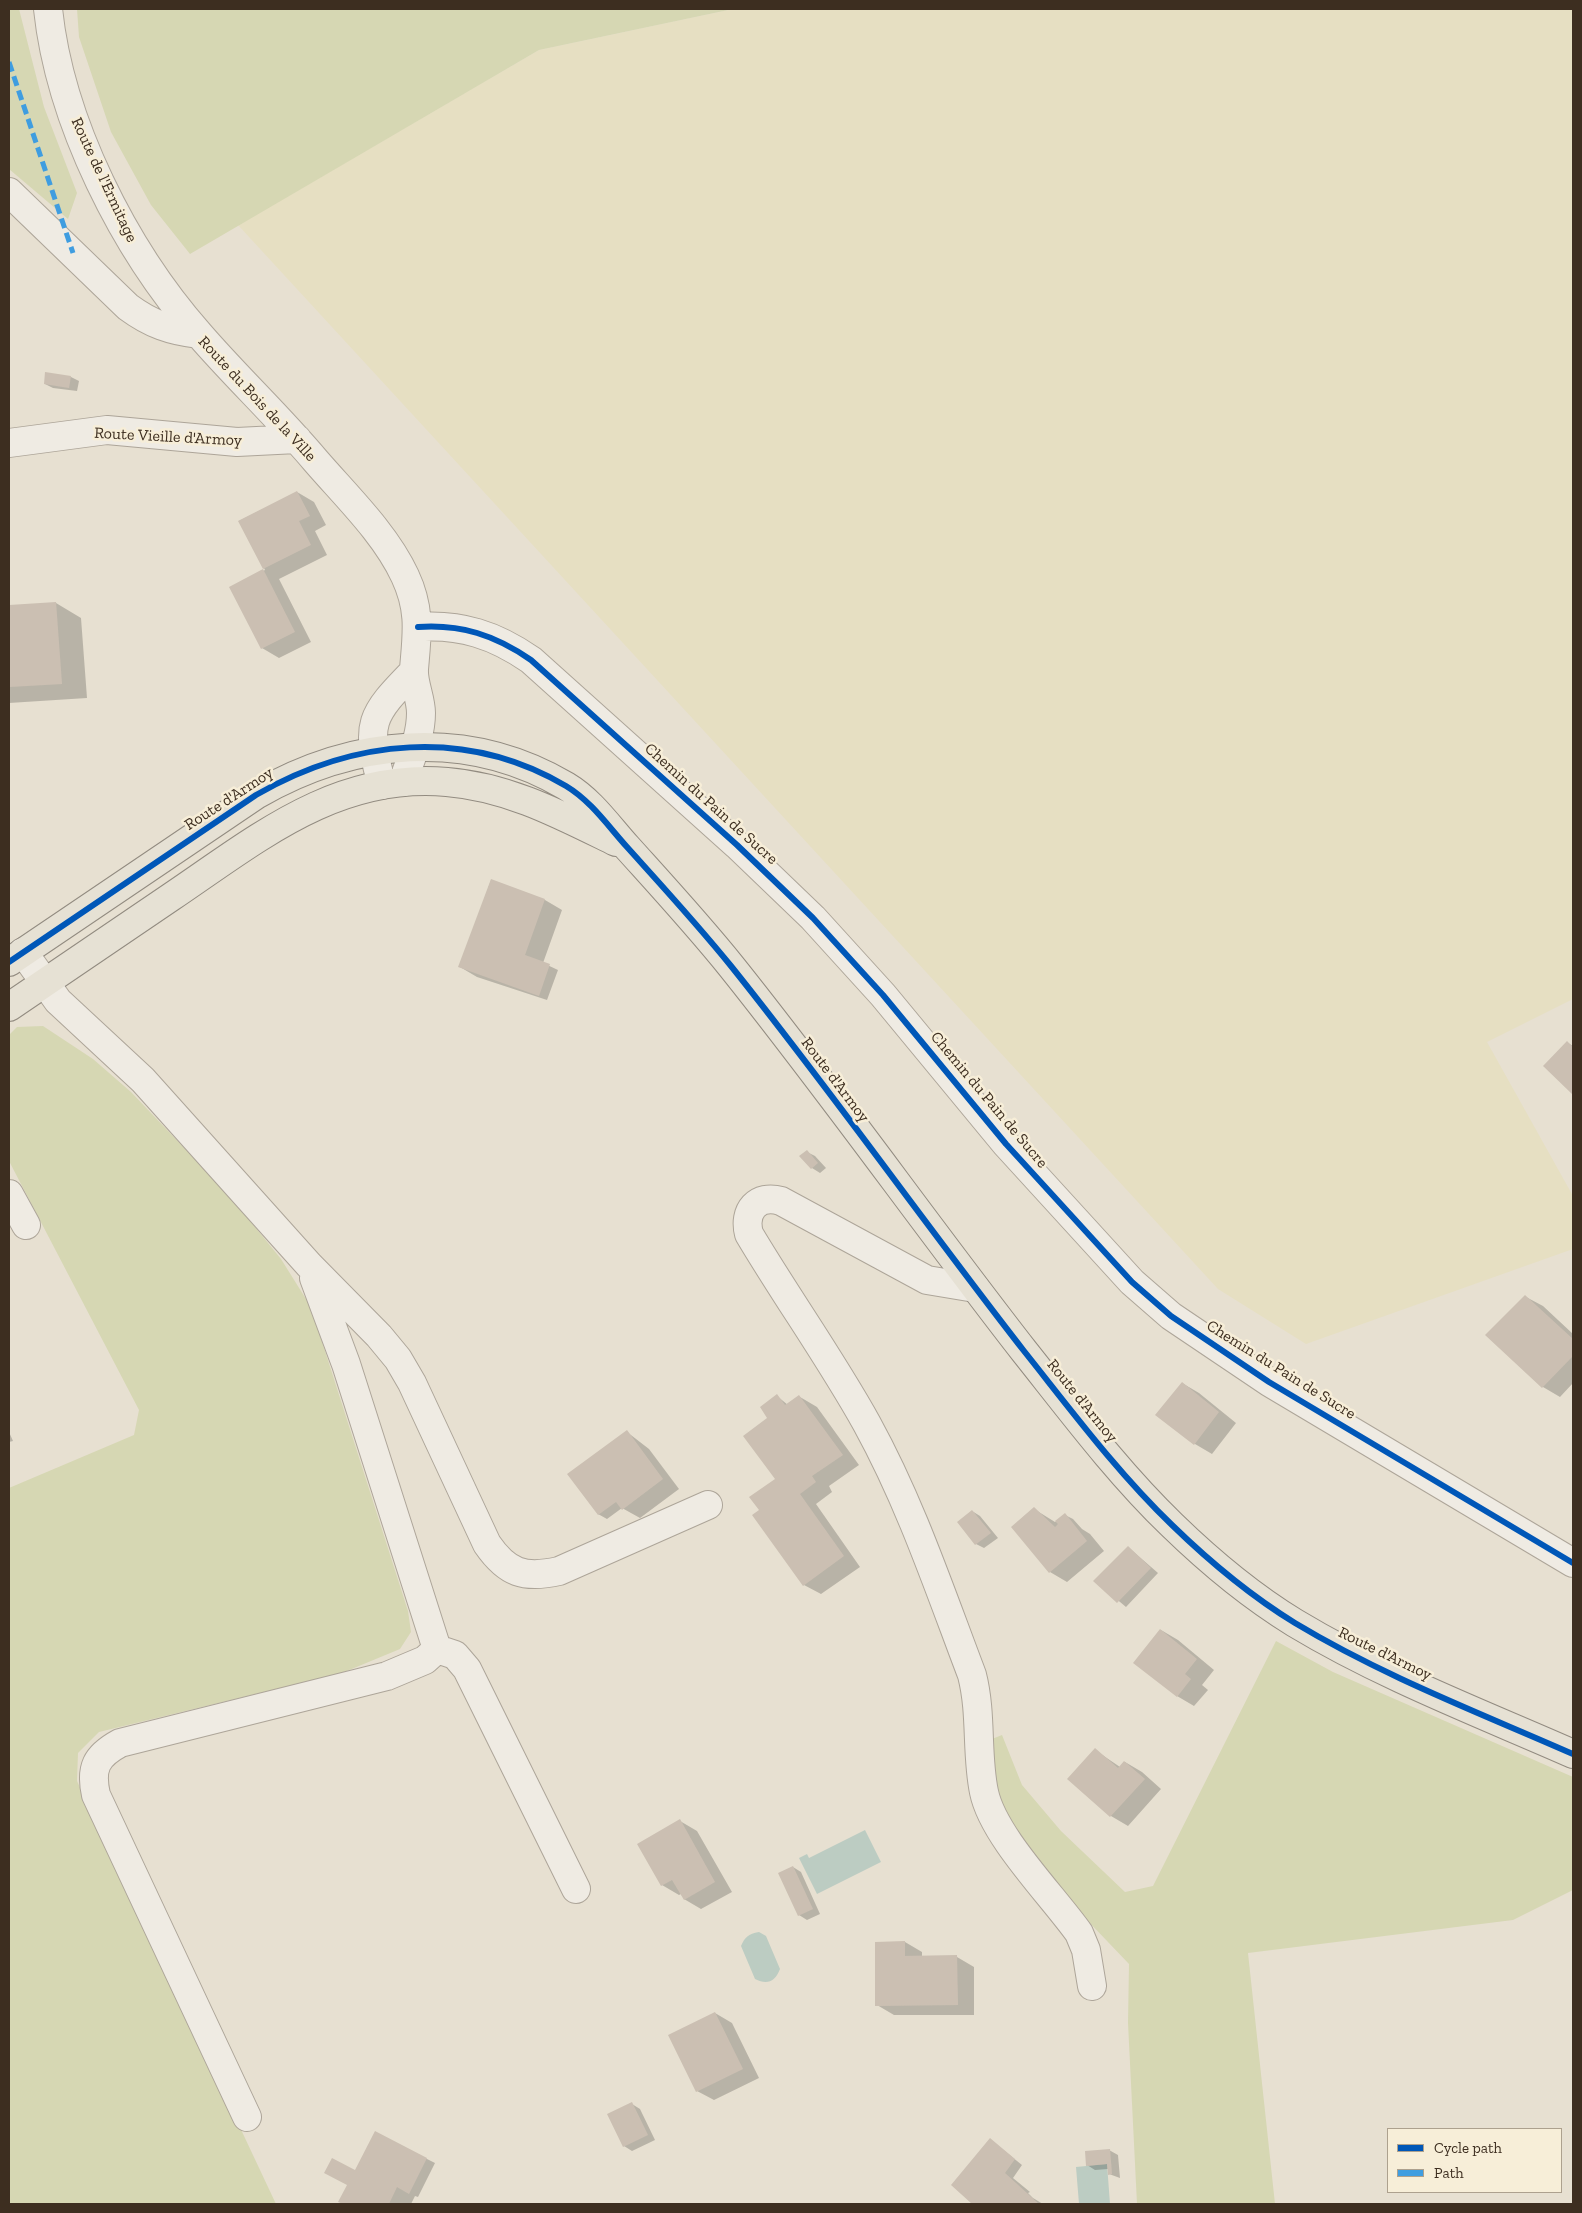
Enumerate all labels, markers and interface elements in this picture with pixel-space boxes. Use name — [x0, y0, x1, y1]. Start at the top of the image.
street label: Route de l'Ermitage — [67, 115, 141, 245]
street label: Route du Bois de la Ville — [194, 332, 320, 466]
street label: Route Vieille d'Armoy — [94, 424, 242, 450]
street label: Chemin du Pain de Sucre — [640, 739, 782, 869]
street label: Route d'Armoy — [181, 763, 277, 835]
street label: Chemin du Pain de Sucre — [926, 1028, 1052, 1172]
street label: Route d'Armoy — [797, 1034, 873, 1126]
street label: Chemin du Pain de Sucre — [1203, 1316, 1359, 1424]
street label: Route d'Armoy — [1043, 1355, 1121, 1447]
street label: Route d'Armoy — [1335, 1623, 1435, 1685]
legend — [1387, 2128, 1562, 2193]
text: Cycle path — [1434, 2139, 1502, 2157]
text: Path — [1434, 2164, 1464, 2182]

